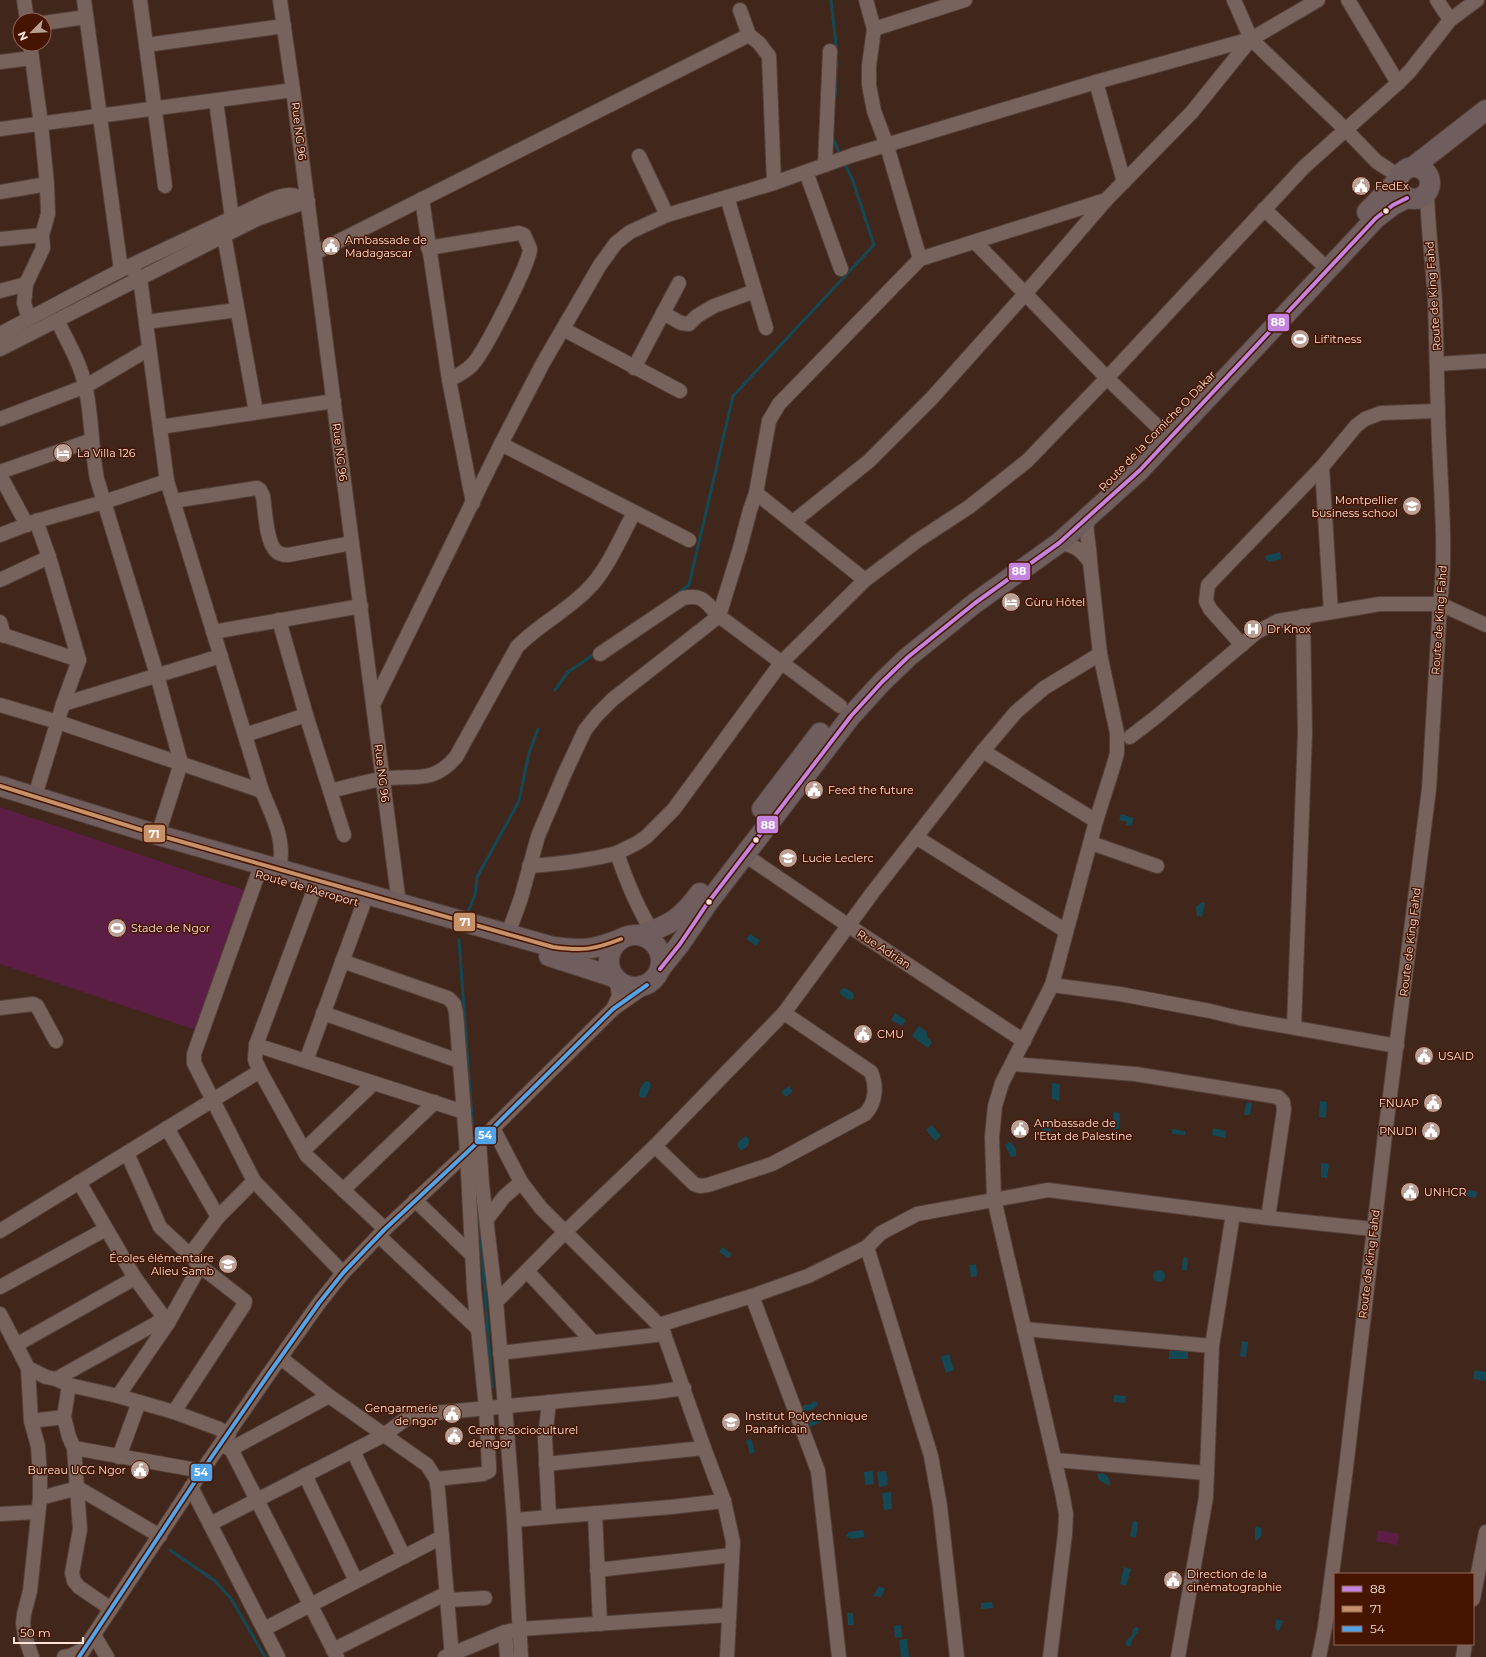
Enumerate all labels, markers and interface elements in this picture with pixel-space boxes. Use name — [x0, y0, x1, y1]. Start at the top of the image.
north arrow — [12, 12, 52, 52]
text: N — [15, 29, 31, 43]
street label: Rue NG 96 — [288, 101, 310, 161]
public building icon: FedEx — [1350, 175, 1372, 197]
place label: FedEx — [1375, 179, 1409, 193]
unlabelled marker — [1381, 206, 1391, 216]
place label: Ambassade de Madagascar — [345, 233, 427, 260]
public building icon: Ambassade de Madagascar — [320, 235, 342, 257]
street label: Route de King Fahd — [1422, 241, 1444, 351]
line badge: 88 — [1267, 313, 1290, 332]
text: 88 — [1271, 315, 1285, 329]
sports icon: Lif'itness — [1289, 328, 1311, 350]
place label: Lif'itness — [1314, 332, 1362, 346]
street label: Route de la Corniche O Dakar — [1095, 368, 1219, 494]
street label: Rue NG 96 — [329, 422, 351, 482]
hotel icon: La Villa 126 — [52, 442, 74, 464]
place label: La Villa 126 — [77, 446, 136, 460]
place label: Montpellier business school — [1311, 493, 1398, 520]
school or university icon: Montpellier business school — [1401, 495, 1423, 517]
line badge: 88 — [1008, 562, 1031, 581]
text: 88 — [1012, 564, 1026, 578]
street label: Route de King Fahd — [1428, 565, 1450, 675]
hotel icon: Gùru Hôtel — [1000, 591, 1022, 613]
place label: Gùru Hôtel — [1025, 595, 1085, 609]
hospital icon: Dr Knox — [1242, 618, 1264, 640]
place label: Dr Knox — [1267, 622, 1311, 636]
street label: Rue NG 96 — [371, 743, 393, 803]
public building icon: Feed the future — [803, 779, 825, 801]
place label: Feed the future — [828, 783, 914, 797]
line badge: 88 — [756, 815, 779, 834]
text: 88 — [761, 818, 775, 832]
line badge: 71 — [143, 824, 166, 843]
text: 71 — [148, 827, 160, 841]
unlabelled marker — [751, 835, 761, 845]
school or university icon: Lucie Leclerc — [777, 847, 799, 869]
place label: Lucie Leclerc — [802, 851, 874, 865]
street label: Route de l'Aeroport — [254, 867, 361, 910]
street label: Route de King Fahd — [1396, 887, 1424, 997]
unlabelled marker — [704, 897, 714, 907]
line badge: 71 — [453, 912, 476, 932]
text: 71 — [459, 915, 471, 929]
sports icon: Stade de Ngor — [106, 917, 128, 939]
place label: Stade de Ngor — [131, 921, 210, 935]
street label: Rue Adrian — [854, 926, 914, 972]
public building icon: CMU — [852, 1023, 874, 1045]
place label: CMU — [877, 1027, 904, 1041]
public building icon: USAID — [1413, 1045, 1435, 1067]
place label: USAID — [1438, 1049, 1474, 1063]
public building icon: FNUAP — [1422, 1092, 1444, 1114]
place label: FNUAP — [1379, 1096, 1419, 1110]
place label: Ambassade de l'Etat de Palestine — [1034, 1116, 1132, 1143]
public building icon: Ambassade de l'Etat de Palestine — [1009, 1118, 1031, 1140]
public building icon: PNUDI — [1420, 1120, 1442, 1142]
place label: PNUDI — [1379, 1124, 1417, 1138]
line badge: 54 — [474, 1126, 497, 1145]
text: 54 — [478, 1128, 492, 1142]
public building icon: UNHCR — [1399, 1181, 1421, 1203]
place label: UNHCR — [1424, 1185, 1466, 1199]
street label: Route de King Fahd — [1355, 1209, 1383, 1319]
place label: Écoles élémentaire Alieu Samb — [109, 1251, 214, 1278]
school or university icon: Écoles élémentaire Alieu Samb — [217, 1253, 239, 1275]
place label: Gengarmerie de ngor — [365, 1401, 438, 1428]
public building icon: Gengarmerie de ngor — [441, 1403, 463, 1425]
place label: Institut Polytechnique Panafricain — [745, 1409, 868, 1436]
school or university icon: Institut Polytechnique Panafricain — [720, 1411, 742, 1433]
place label: Centre socioculturel de ngor — [468, 1423, 578, 1450]
public building icon: Centre socioculturel de ngor — [443, 1425, 465, 1447]
public building icon: Bureau UCG Ngor — [129, 1459, 151, 1481]
place label: Bureau UCG Ngor — [28, 1463, 126, 1477]
line badge: 54 — [190, 1463, 213, 1482]
text: 54 — [194, 1465, 208, 1479]
place label: Direction de la cinématographie — [1187, 1567, 1282, 1594]
public building icon: Direction de la cinématographie — [1162, 1569, 1184, 1591]
legend — [1334, 1573, 1474, 1645]
text: 88 — [1370, 1581, 1386, 1596]
text: 71 — [1370, 1601, 1382, 1616]
scale bar — [14, 1619, 83, 1645]
text: 54 — [1370, 1621, 1385, 1636]
text: 50 m — [20, 1625, 51, 1640]

